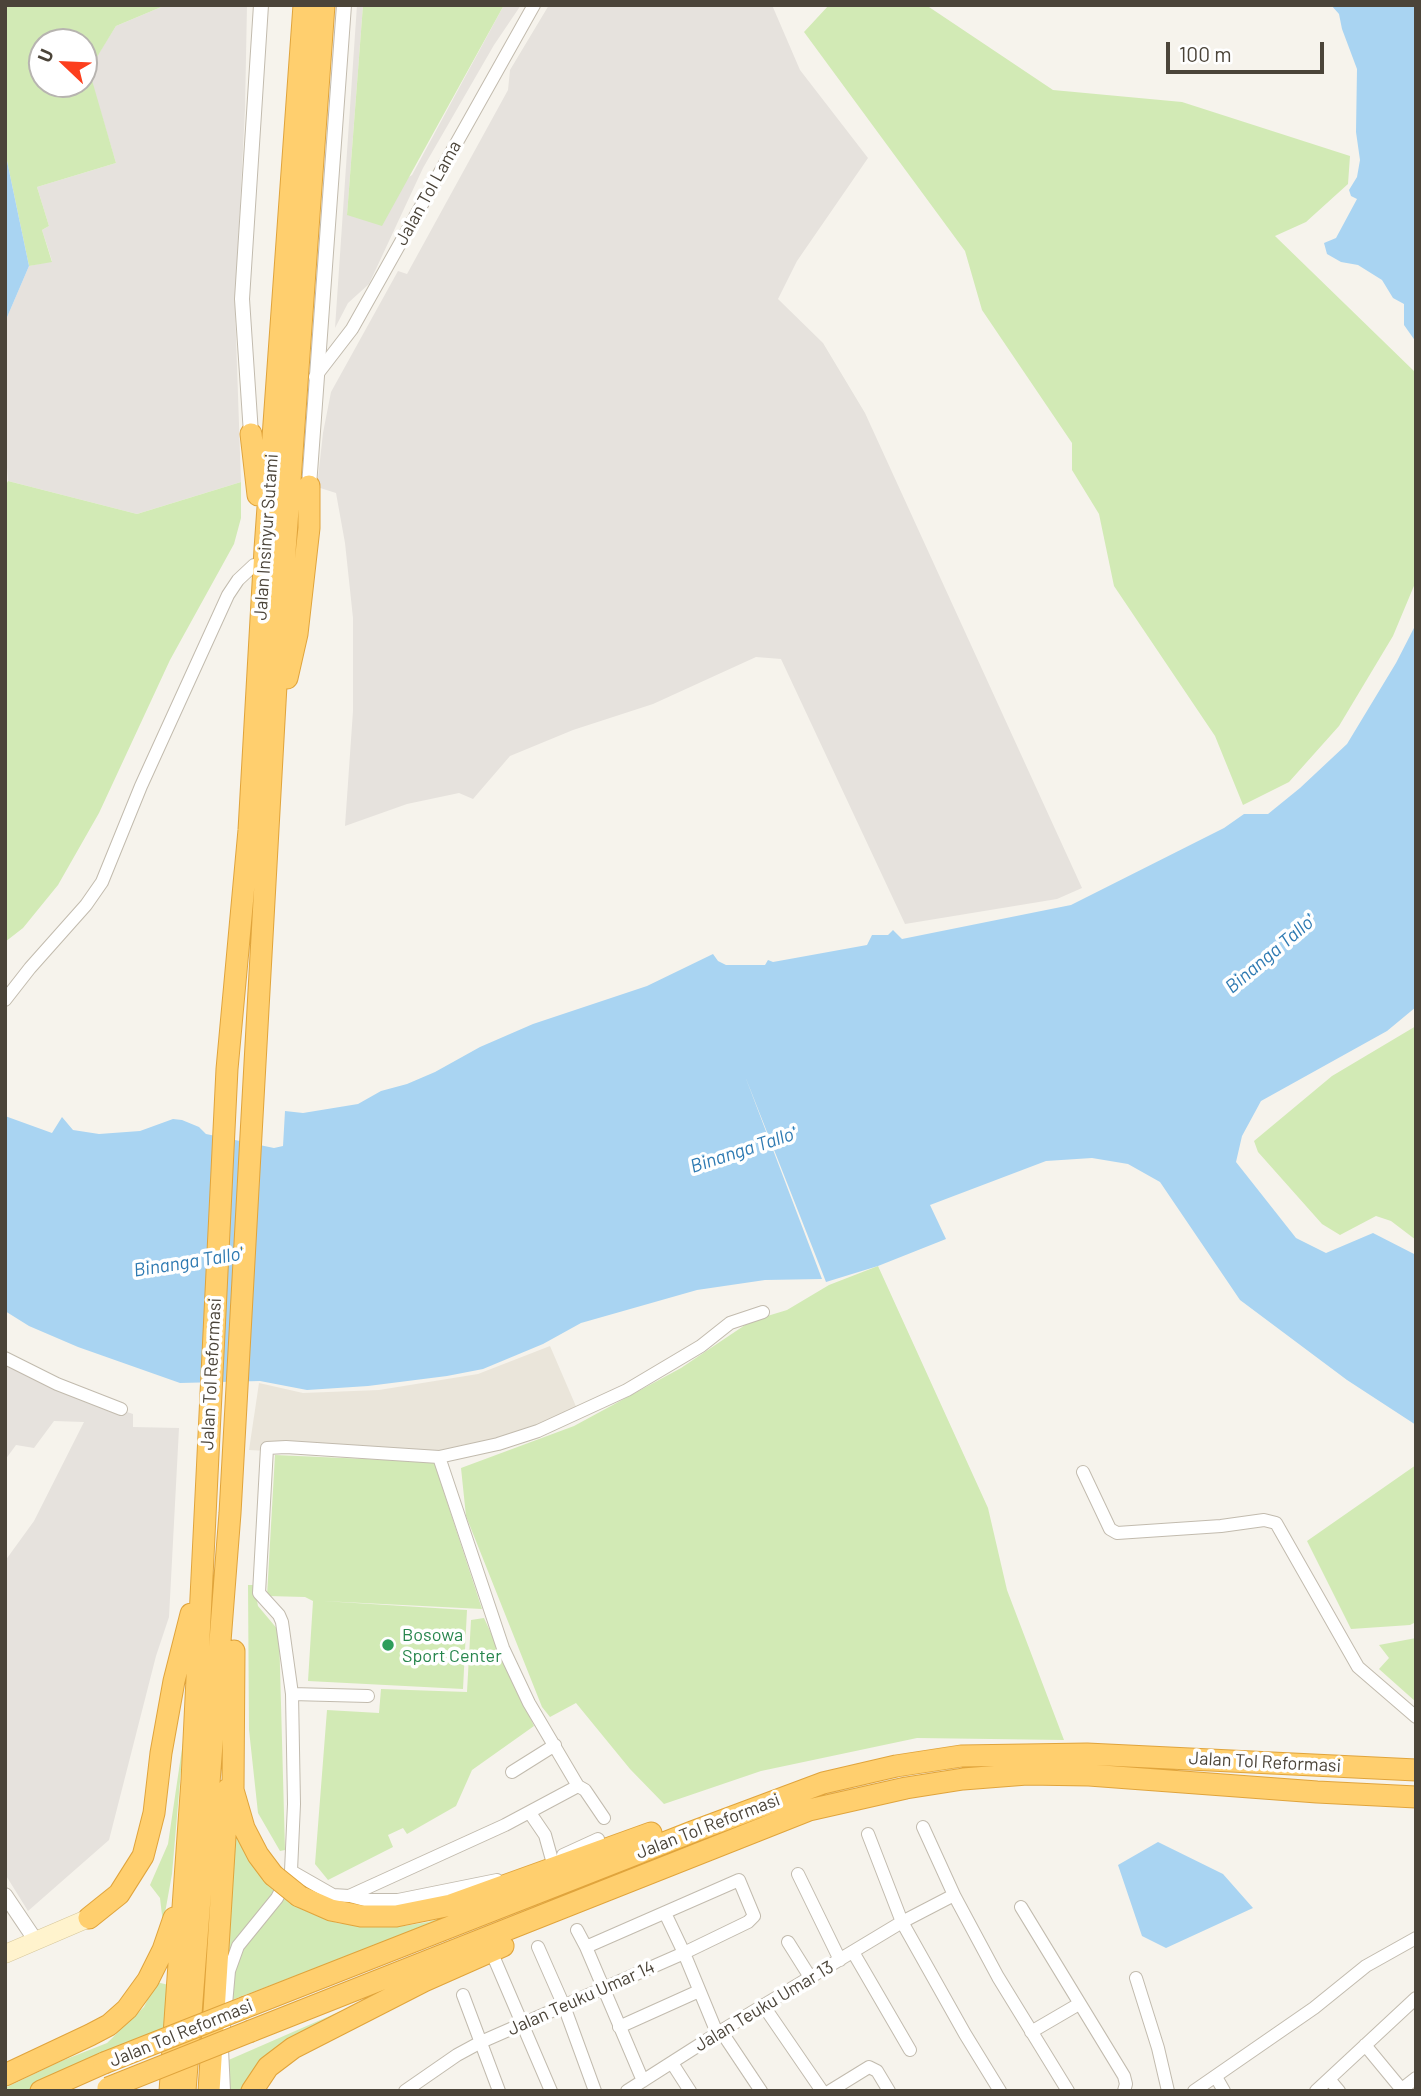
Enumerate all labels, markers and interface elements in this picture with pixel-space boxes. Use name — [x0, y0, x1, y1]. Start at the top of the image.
north arrow — [28, 28, 98, 98]
scale bar — [1169, 28, 1326, 72]
text: 100 m — [1179, 41, 1232, 66]
text: U — [32, 45, 58, 65]
street label: Jalan Tol Lama — [390, 137, 466, 249]
street label: Jalan Insinyur Sutami — [249, 453, 283, 621]
water label: Binanga Tallo' — [1221, 910, 1319, 998]
water label: Binanga Tallo' — [687, 1122, 799, 1178]
water label: Binanga Tallo' — [132, 1242, 244, 1282]
street label: Jalan Tol Reformasi — [196, 1297, 226, 1451]
place label: Bosowa Sport Center — [402, 1624, 502, 1666]
marker: Bosowa Sport Center — [380, 1637, 396, 1653]
street label: Jalan Tol Reformasi — [1188, 1747, 1342, 1777]
street label: Jalan Tol Reformasi — [633, 1789, 783, 1863]
street label: Jalan Teuku Umar 14 — [504, 1956, 658, 2040]
street label: Jalan Teuku Umar 13 — [691, 1956, 837, 2056]
street label: Jalan Tol Reformasi — [106, 1994, 256, 2072]

